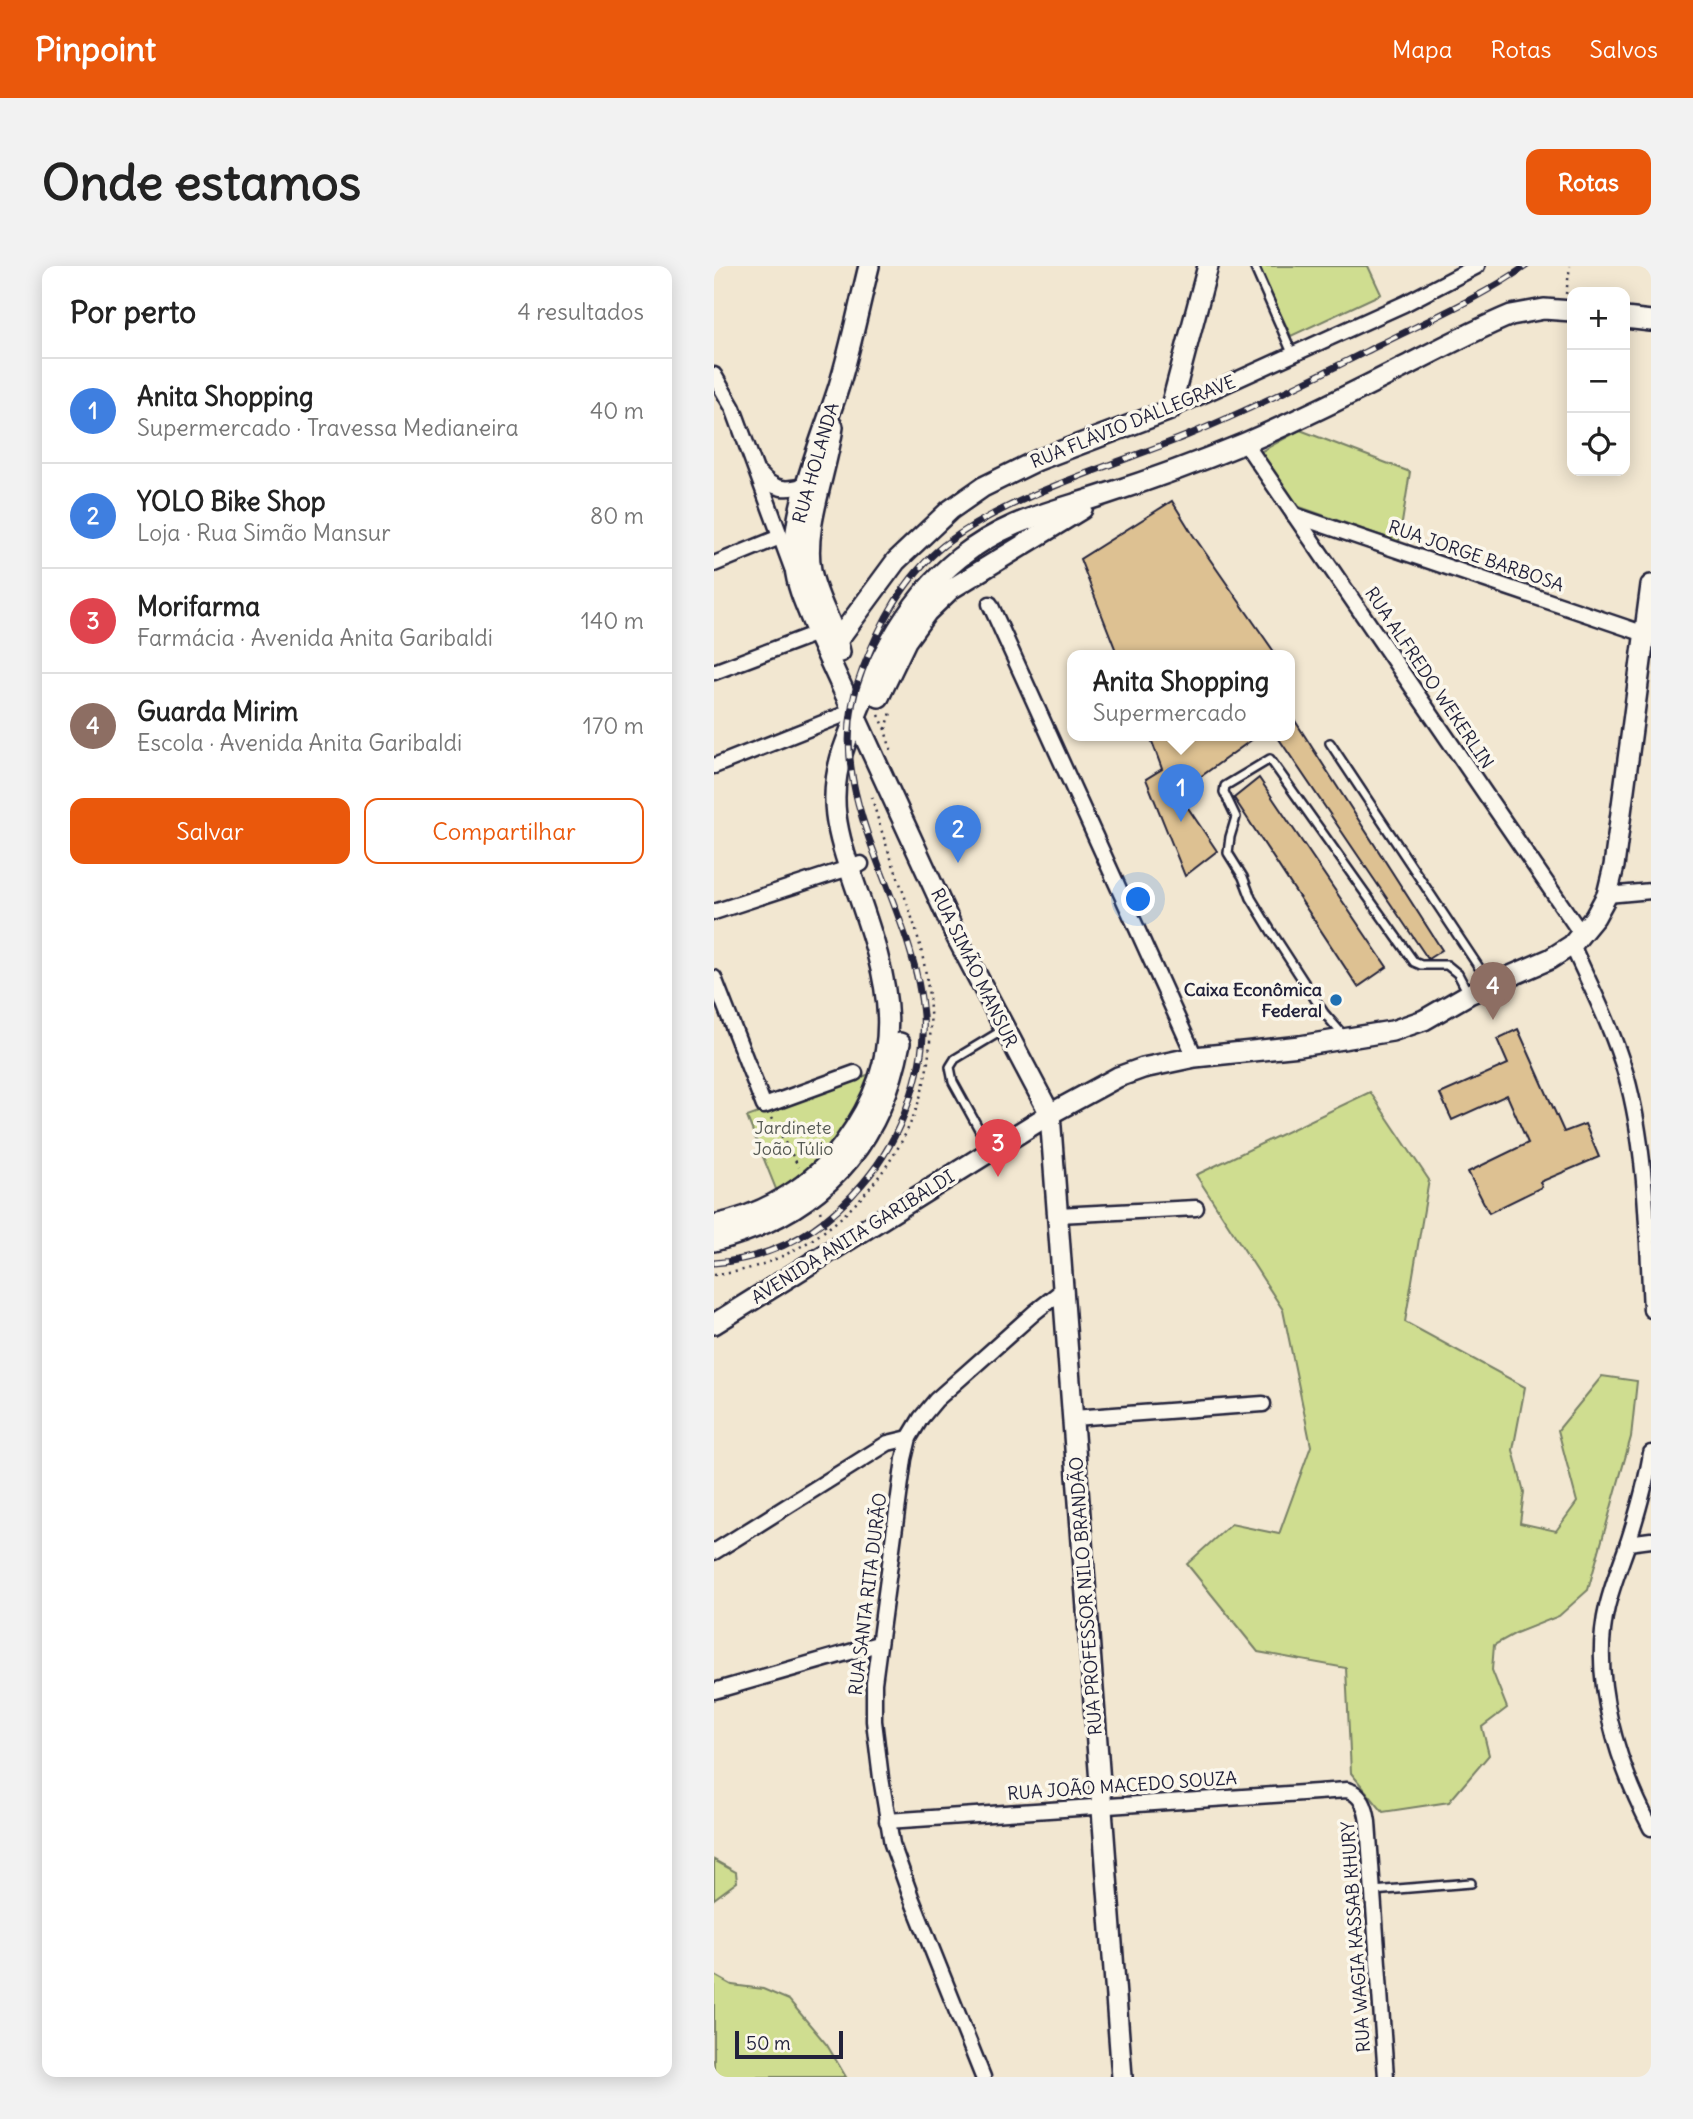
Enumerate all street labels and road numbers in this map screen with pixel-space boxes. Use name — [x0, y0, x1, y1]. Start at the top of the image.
street label: RUA FLÁVIO DALLEGRAVE — [1027, 370, 1239, 473]
street label: RUA HOLANDA — [787, 400, 844, 526]
street label: RUA JORGE BARBOSA — [1385, 515, 1567, 596]
street label: RUA ALFREDO WEKERLIN — [1360, 582, 1499, 773]
street label: RUA SIMÃO MANSUR — [926, 884, 1023, 1051]
street label: AVENIDA ANITA GARIBALDI — [747, 1164, 959, 1309]
street label: RUA PROFESSOR NILO BRANDÃO — [1064, 1456, 1107, 1736]
street label: RUA SANTA RITA DURÃO — [844, 1491, 891, 1697]
street label: RUA JOÃO MACEDO SOUZA — [1006, 1766, 1238, 1805]
street label: RUA WAGIA KASSAB KHURY — [1336, 1821, 1375, 2053]

